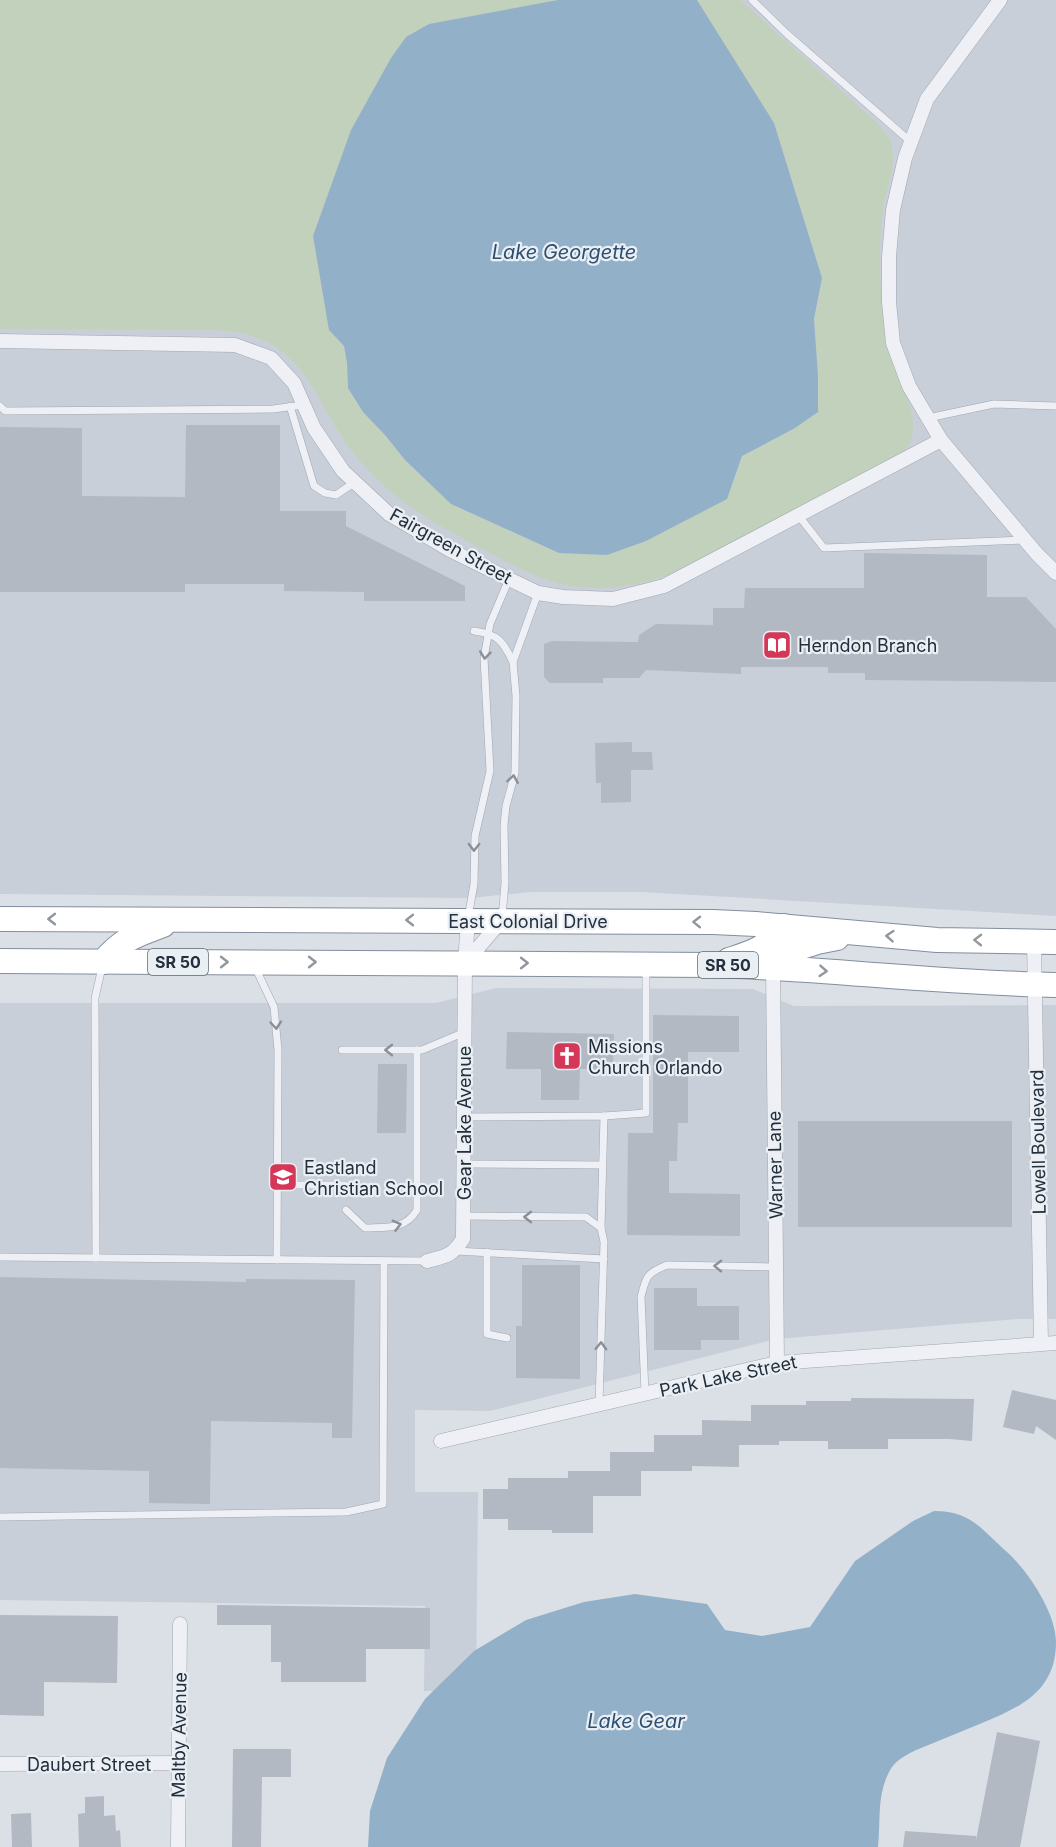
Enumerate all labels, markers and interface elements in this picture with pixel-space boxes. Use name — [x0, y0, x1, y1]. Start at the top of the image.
water label: Lake Georgette — [492, 240, 636, 264]
street label: Fairgreen Street — [386, 504, 516, 588]
library icon: Herndon Branch — [761, 629, 793, 661]
place label: Herndon Branch — [798, 635, 937, 656]
one-way arrow — [479, 650, 492, 659]
one-way arrow — [507, 774, 519, 784]
one-way arrow — [468, 843, 481, 852]
street label: East Colonial Drive — [448, 911, 608, 932]
one-way arrow — [48, 913, 57, 925]
one-way arrow — [405, 914, 414, 926]
one-way arrow — [693, 916, 702, 928]
one-way arrow — [885, 930, 894, 943]
one-way arrow — [974, 934, 983, 947]
road number: SR 50 — [148, 949, 208, 975]
road number: SR 50 — [698, 952, 758, 978]
one-way arrow — [220, 956, 229, 968]
one-way arrow — [307, 956, 316, 968]
one-way arrow — [519, 957, 528, 969]
one-way arrow — [819, 964, 828, 977]
one-way arrow — [269, 1020, 282, 1029]
place label: Missions Church Orlando — [588, 1036, 723, 1078]
church icon: Missions Church Orlando — [551, 1040, 583, 1072]
one-way arrow — [384, 1044, 393, 1056]
street label: Gear Lake Avenue — [454, 1046, 475, 1200]
street label: Lowell Boulevard — [1026, 1069, 1050, 1215]
street label: Warner Lane — [764, 1111, 786, 1219]
place label: Eastland Christian School — [304, 1157, 443, 1199]
school or university icon: Eastland Christian School — [267, 1161, 299, 1193]
one-way arrow — [523, 1211, 532, 1223]
one-way arrow — [392, 1219, 402, 1232]
one-way arrow — [713, 1260, 722, 1272]
one-way arrow — [595, 1341, 607, 1350]
street label: Park Lake Street — [657, 1351, 799, 1401]
street label: Maltby Avenue — [167, 1672, 191, 1798]
water label: Lake Gear — [587, 1709, 685, 1733]
street label: Daubert Street — [27, 1754, 151, 1775]

